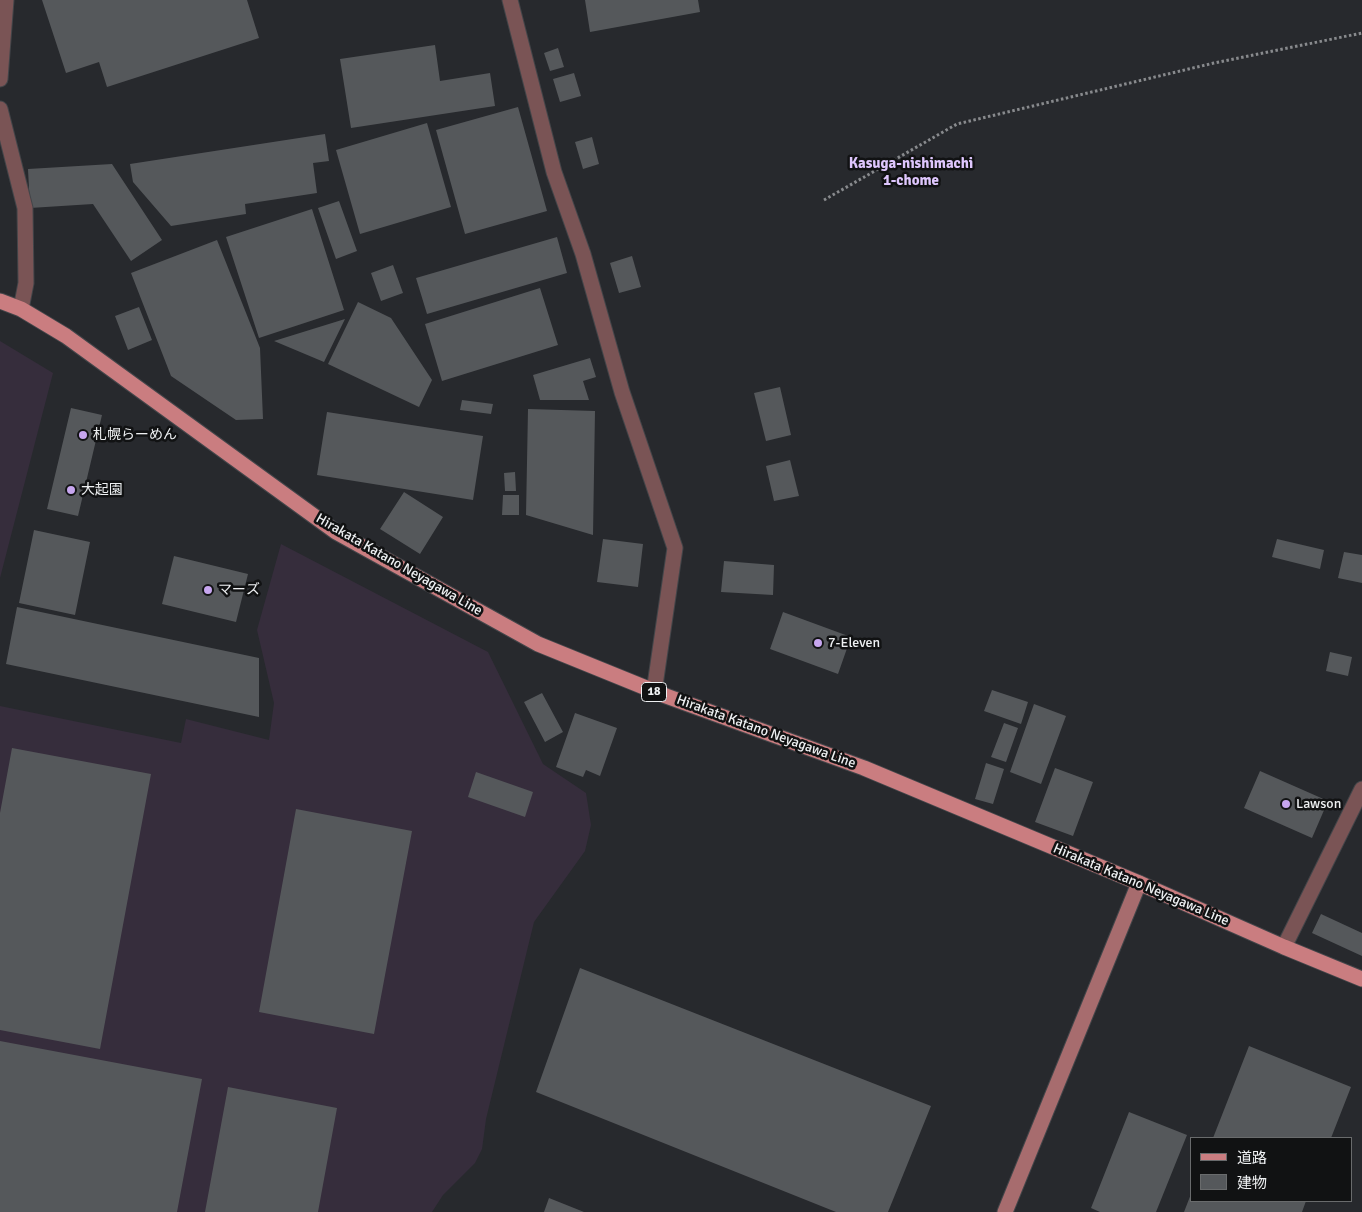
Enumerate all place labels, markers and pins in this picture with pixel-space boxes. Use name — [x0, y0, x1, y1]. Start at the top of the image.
place label: 札幌らーめん — [93, 427, 177, 443]
marker: 札幌らーめん — [77, 429, 89, 441]
place label: 大起園 — [81, 482, 123, 498]
marker: 大起園 — [65, 484, 77, 496]
place label: マーズ — [218, 582, 260, 598]
marker: マーズ — [202, 584, 214, 596]
place label: 7-Eleven — [828, 635, 880, 651]
marker: 7-Eleven — [812, 637, 824, 649]
place label: Lawson — [1296, 796, 1341, 812]
marker: Lawson — [1280, 798, 1292, 810]

